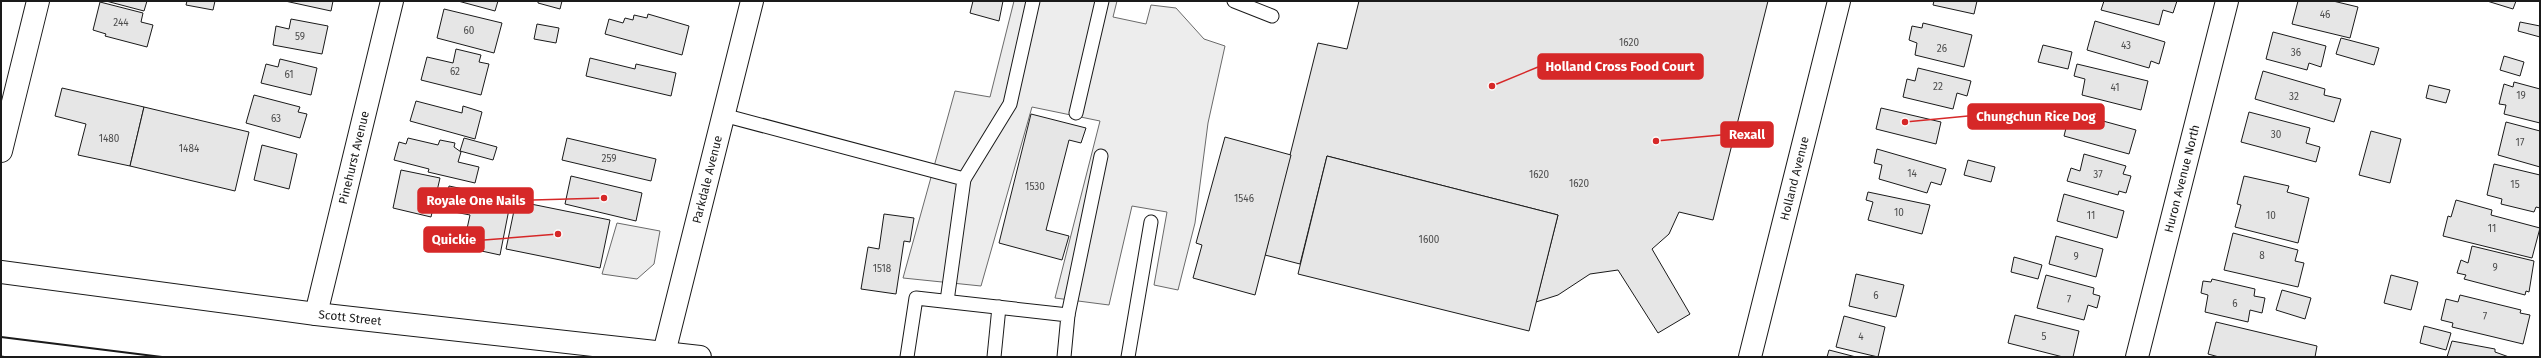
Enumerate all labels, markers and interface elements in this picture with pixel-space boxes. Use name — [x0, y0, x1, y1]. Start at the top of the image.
house number: 46 — [2320, 9, 2330, 21]
house number: 244 — [113, 17, 129, 29]
house number: 60 — [464, 25, 475, 37]
house number: 59 — [295, 31, 305, 43]
house number: 1620 — [1619, 37, 1639, 49]
house number: 43 — [2121, 40, 2131, 52]
house number: 26 — [1937, 43, 1947, 55]
house number: 36 — [2291, 47, 2301, 59]
callout: Holland Cross Food Court — [1538, 54, 1703, 79]
text: Holland Cross Food Court — [1545, 59, 1696, 74]
house number: 62 — [450, 66, 460, 78]
house number: 61 — [284, 69, 294, 81]
house number: 22 — [1933, 81, 1943, 93]
house number: 41 — [2110, 82, 2120, 94]
house number: 19 — [2516, 90, 2526, 102]
house number: 32 — [2289, 91, 2299, 103]
callout: Chungchun Rice Dog — [1968, 104, 2104, 129]
text: Chungchun Rice Dog — [1976, 109, 2097, 124]
street label: Pinehurst Avenue — [336, 110, 372, 206]
house number: 63 — [271, 113, 281, 125]
callout: Rexall — [1721, 122, 1773, 147]
street label: Huron Avenue North — [2162, 123, 2202, 234]
text: Rexall — [1729, 127, 1765, 142]
house number: 30 — [2271, 129, 2282, 141]
house number: 1480 — [99, 133, 120, 145]
street label: Parkdale Avenue — [690, 134, 725, 225]
street label: Holland Avenue — [1777, 135, 1812, 222]
house number: 17 — [2516, 137, 2525, 149]
house number: 1484 — [179, 143, 200, 155]
house number: 259 — [601, 153, 617, 165]
house number: 14 — [1907, 168, 1918, 180]
house number: 1620 — [1529, 169, 1549, 181]
house number: 37 — [2093, 169, 2103, 181]
house number: 1620 — [1569, 178, 1589, 190]
house number: 15 — [2510, 179, 2520, 191]
house number: 1530 — [1025, 181, 1045, 193]
callout: Royale One Nails — [418, 188, 533, 213]
text: Royale One Nails — [426, 193, 526, 208]
house number: 1546 — [1234, 193, 1254, 205]
house number: 10 — [1894, 207, 1904, 219]
house number: 11 — [2087, 210, 2095, 222]
house number: 10 — [2266, 210, 2276, 222]
house number: 11 — [2488, 223, 2496, 235]
callout: Quickie — [424, 227, 484, 252]
text: Quickie — [432, 232, 476, 247]
house number: 1600 — [1419, 234, 1440, 246]
house number: 8 — [2259, 250, 2265, 262]
house number: 9 — [2073, 251, 2079, 263]
house number: 9 — [2492, 262, 2498, 274]
house number: 1518 — [873, 263, 892, 275]
house number: 6 — [1873, 290, 1879, 302]
house number: 7 — [2067, 294, 2072, 306]
house number: 6 — [2232, 298, 2238, 310]
street label: Scott Street — [318, 307, 383, 328]
house number: 7 — [2483, 311, 2488, 323]
house number: 4 — [1858, 331, 1864, 343]
house number: 5 — [2041, 331, 2047, 343]

